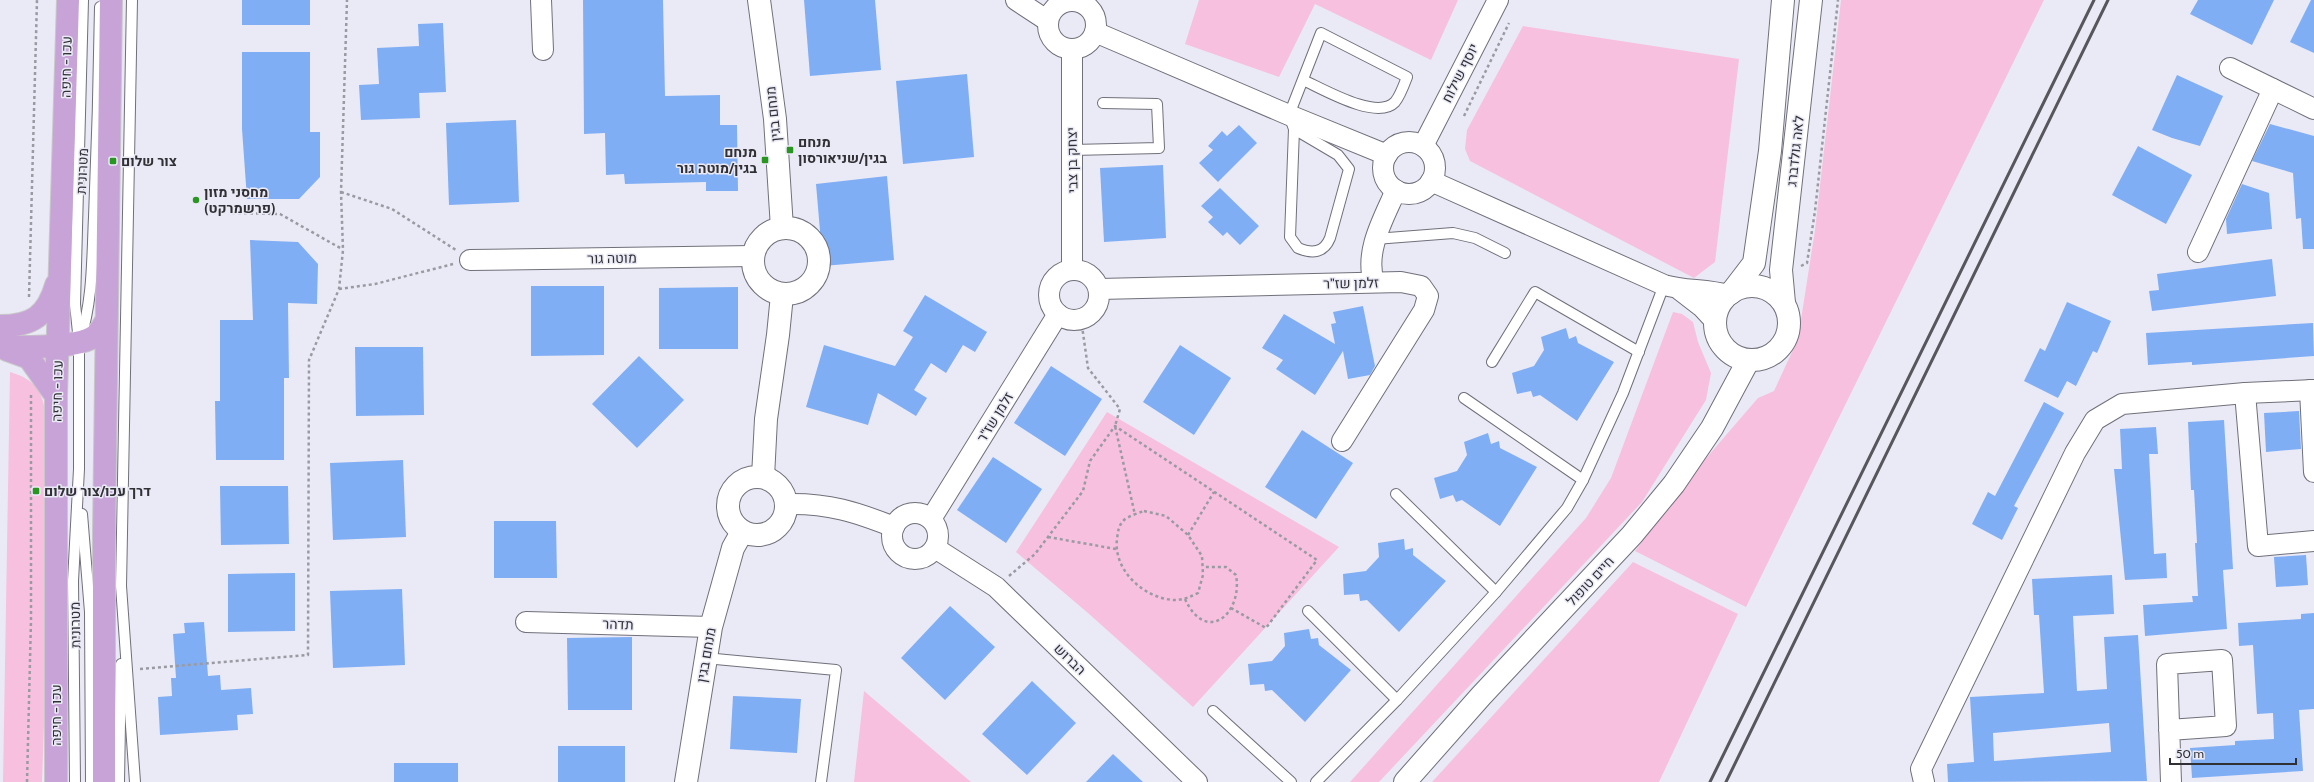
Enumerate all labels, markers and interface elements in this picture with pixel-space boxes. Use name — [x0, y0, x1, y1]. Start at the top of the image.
street label: עכו - חיפה — [56, 36, 76, 98]
street label: יוסף שילוח — [1437, 40, 1483, 106]
street label: מנחם בגין — [761, 85, 785, 143]
street label: לאה גולדברג — [1782, 115, 1808, 187]
street label: יצחק בן צבי — [1062, 127, 1082, 193]
place label: מנחם בגין/שניאורסון — [798, 133, 887, 167]
place label: מנחם בגין/מוטה גור — [677, 143, 757, 177]
marker: מנחם בגין/שניאורסון — [785, 145, 795, 155]
street label: מטרונית — [72, 147, 92, 195]
place label: צור שלום — [121, 152, 177, 170]
marker: מנחם בגין/מוטה גור — [760, 155, 770, 165]
marker: צור שלום — [108, 156, 118, 166]
place label: מחסני מזון (פרשמרקט) — [204, 183, 276, 217]
marker: מחסני מזון (פרשמרקט) — [191, 195, 201, 205]
street label: מוטה גור — [587, 249, 637, 267]
street label: זלמן שז"ר — [1323, 274, 1379, 292]
street label: עכו - חיפה — [47, 360, 67, 422]
street label: זלמן שז"ר — [973, 389, 1017, 445]
place label: דרך עכו/צור שלום — [44, 482, 151, 500]
marker: דרך עכו/צור שלום — [31, 486, 41, 496]
street label: חיים טופול — [1562, 552, 1618, 610]
street label: מטרונית — [66, 602, 84, 648]
street label: תדהר — [602, 614, 634, 634]
street label: מנחם בגין — [692, 626, 720, 684]
street label: הברוש — [1050, 639, 1090, 679]
street label: עכו - חיפה — [47, 684, 65, 746]
scale bar — [2170, 740, 2296, 766]
text: 50 m — [2176, 746, 2204, 761]

